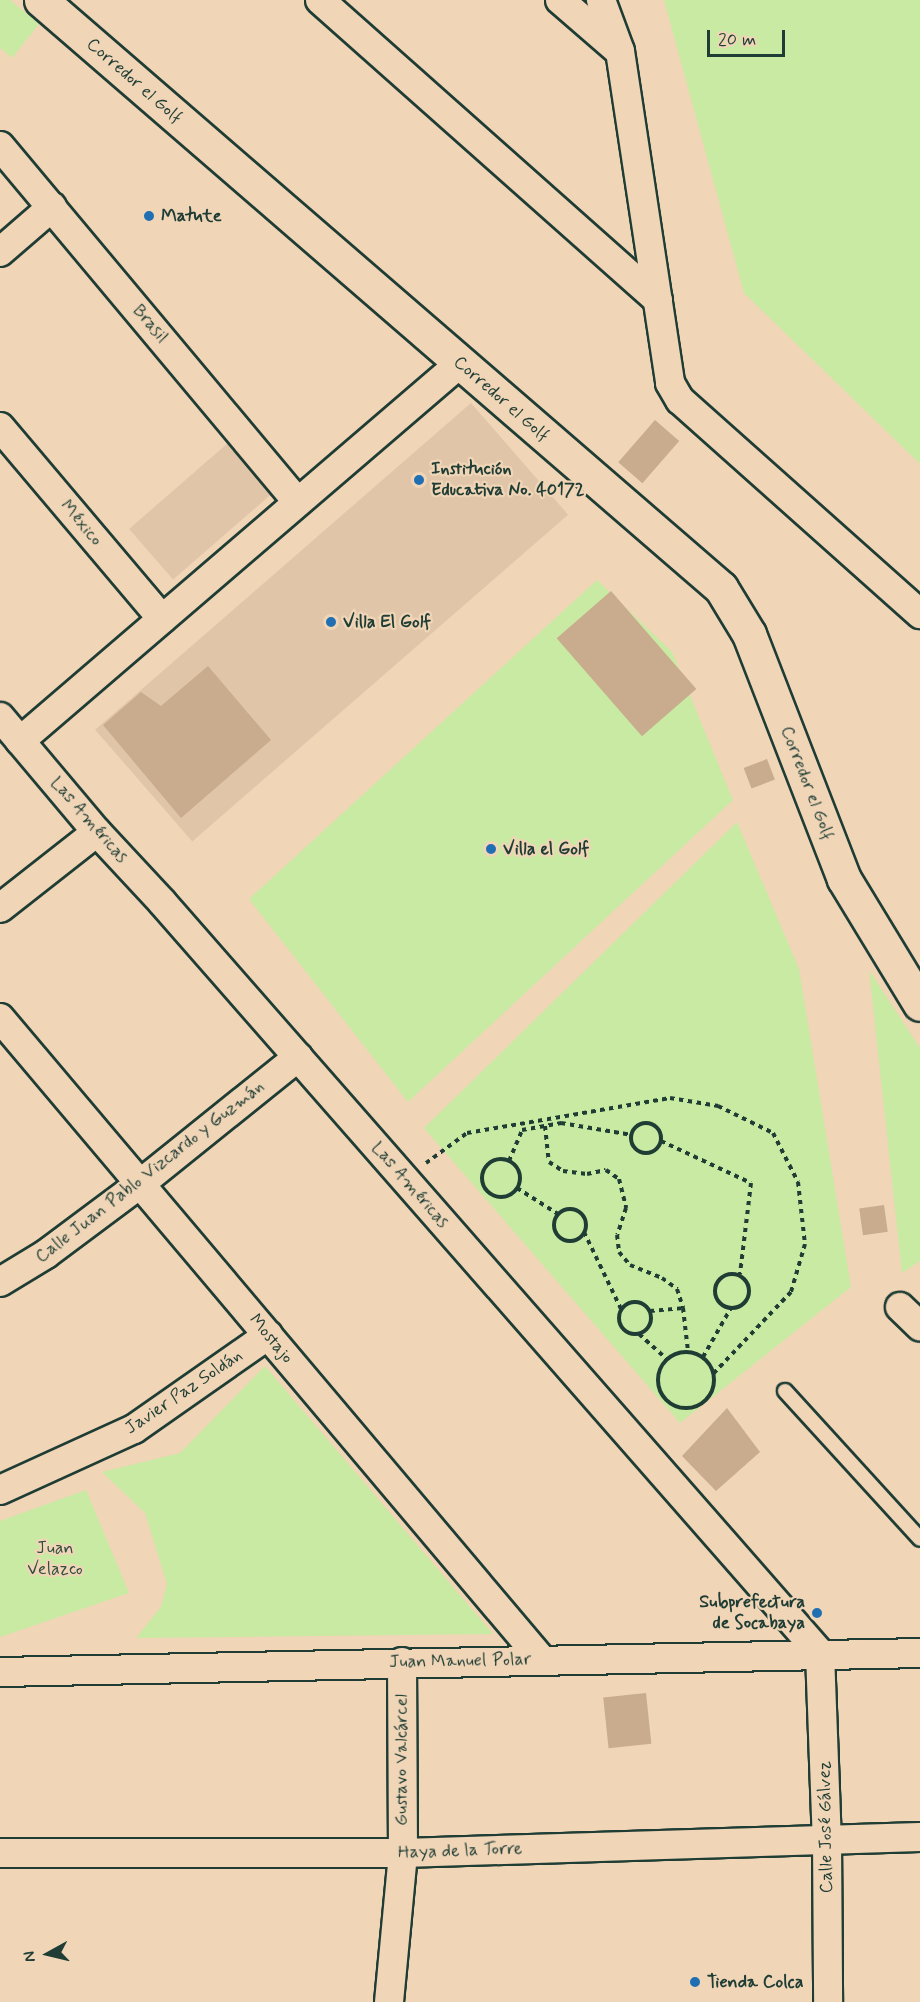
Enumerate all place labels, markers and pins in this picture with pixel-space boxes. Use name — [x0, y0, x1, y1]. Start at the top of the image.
place label: Matute — [161, 205, 222, 227]
marker: Matute — [142, 209, 156, 223]
place label: Institución Educativa No. 40172 — [431, 459, 584, 502]
marker: Institución Educativa No. 40172 — [412, 473, 426, 487]
place label: Villa El Golf — [343, 611, 431, 633]
marker: Villa El Golf — [324, 615, 338, 629]
place label: Villa el Golf — [503, 838, 589, 860]
marker: Villa el Golf — [484, 842, 498, 856]
place label: Subprefectura de Socabaya — [699, 1592, 805, 1634]
marker: Subprefectura de Socabaya — [810, 1606, 824, 1620]
place label: Tienda Colca — [707, 1971, 803, 1993]
marker: Tienda Colca — [688, 1975, 702, 1989]

